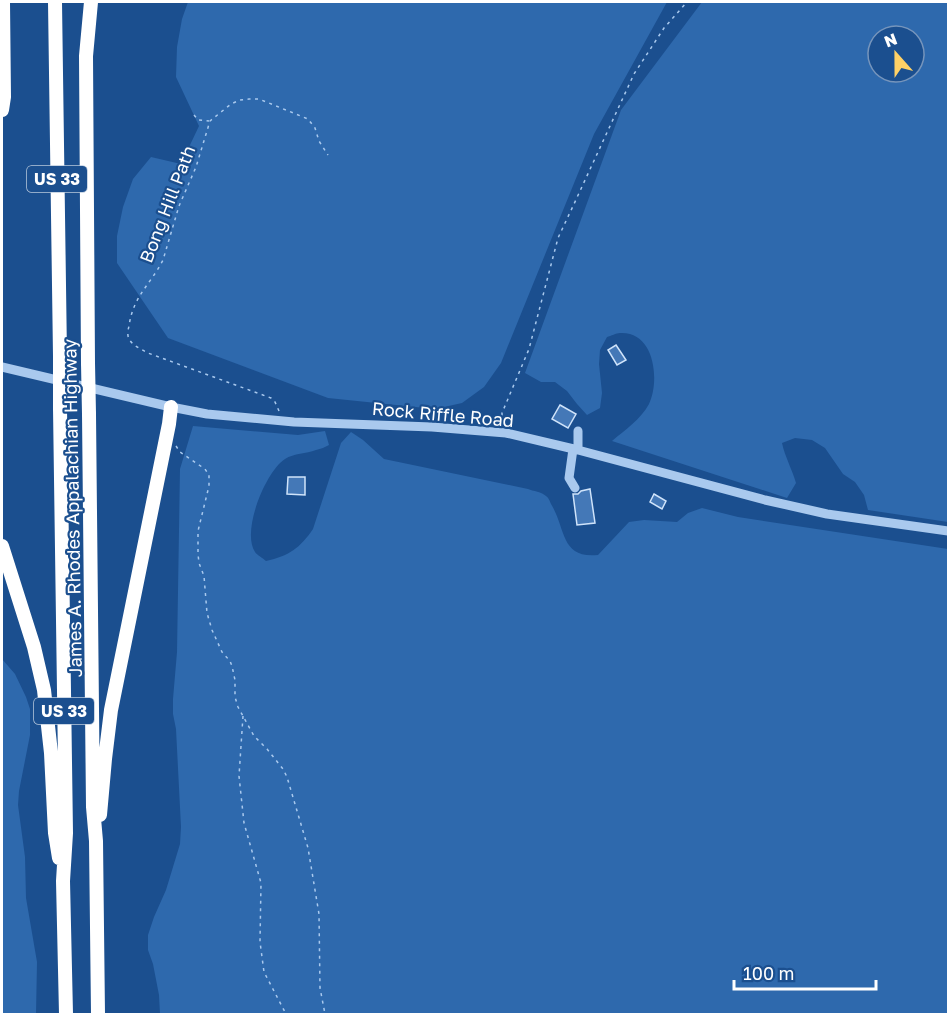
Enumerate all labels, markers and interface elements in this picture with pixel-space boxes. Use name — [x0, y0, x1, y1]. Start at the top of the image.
north arrow — [866, 24, 926, 84]
text: N — [881, 28, 900, 52]
street label: Bong Hill Path — [135, 142, 199, 266]
road number: US 33 — [27, 166, 87, 192]
street label: James A. Rhodes Appalachian Highway — [58, 338, 86, 678]
street label: Rock Riffle Road — [371, 397, 515, 431]
road number: US 33 — [34, 698, 94, 724]
scale bar — [734, 953, 876, 991]
text: 100 m — [743, 962, 794, 984]

